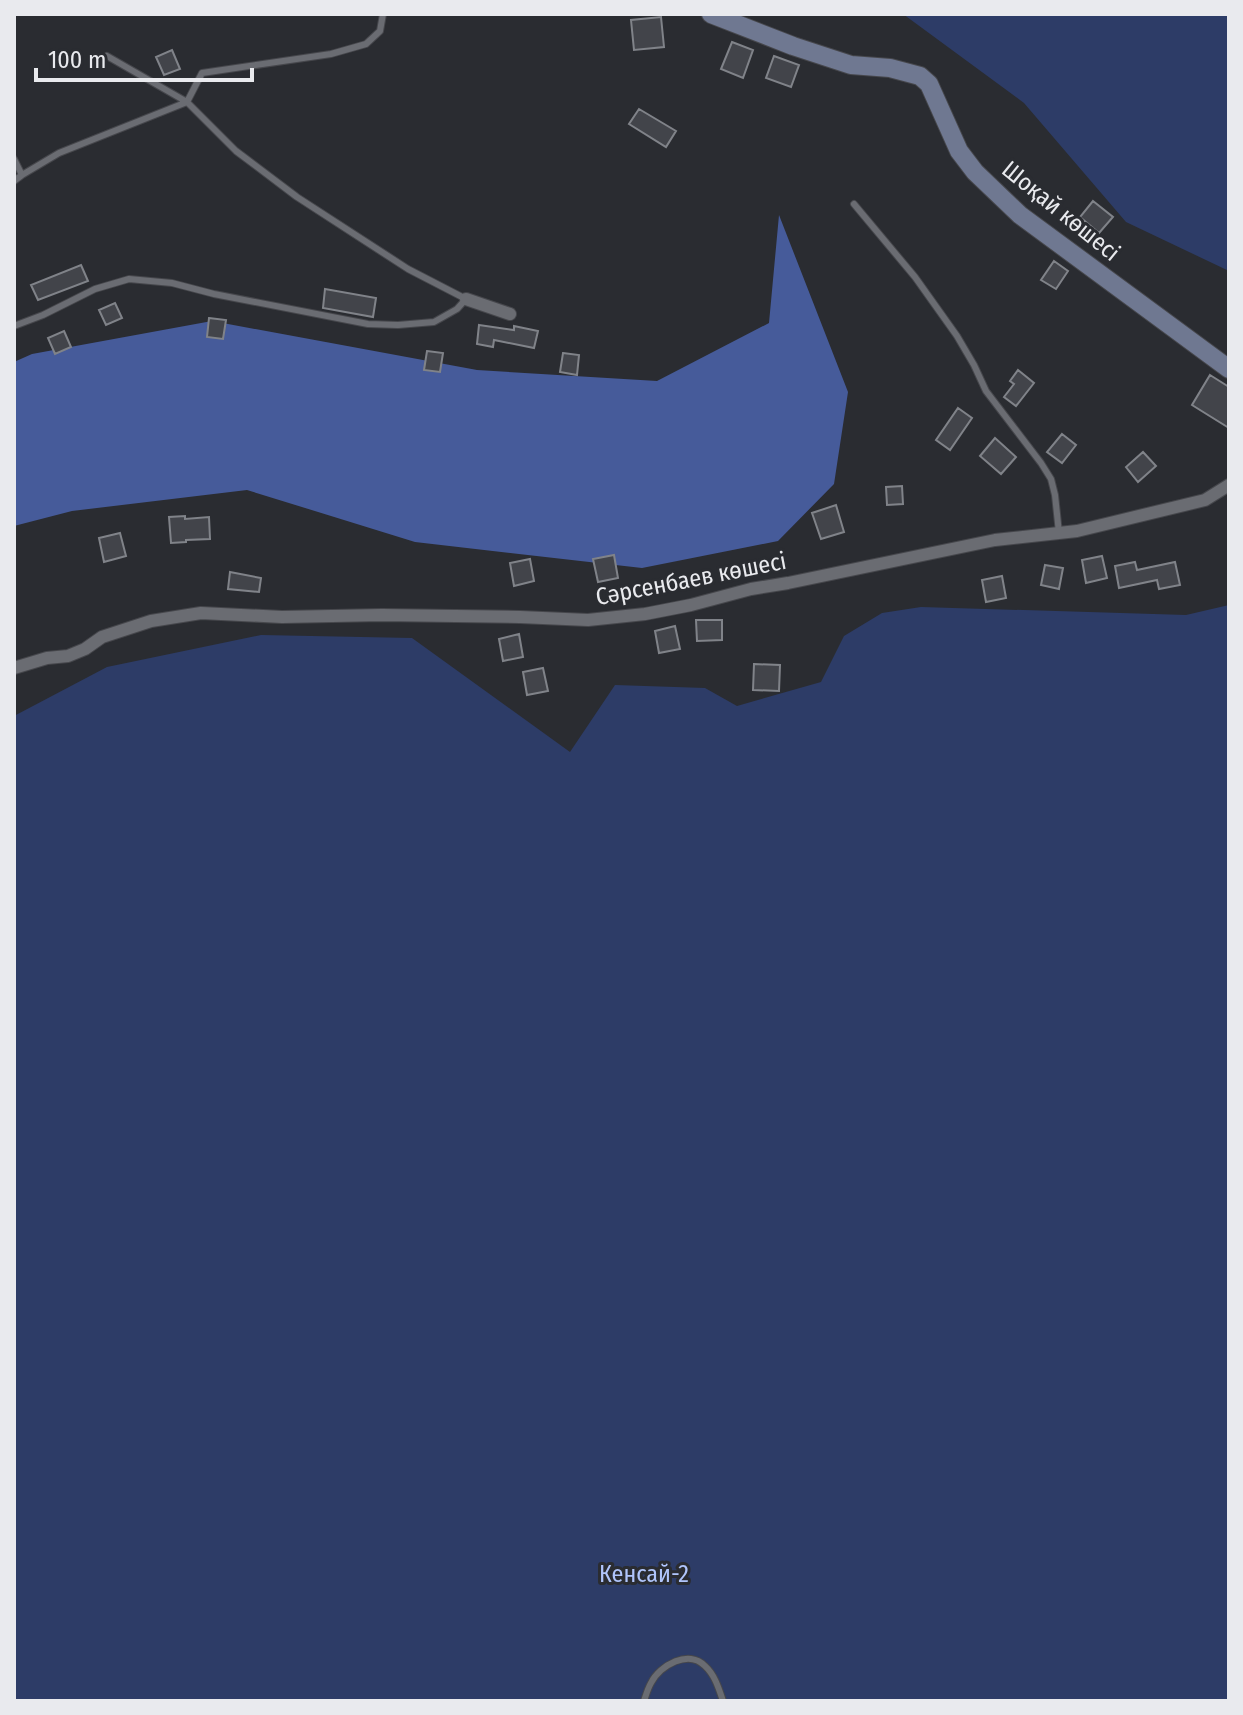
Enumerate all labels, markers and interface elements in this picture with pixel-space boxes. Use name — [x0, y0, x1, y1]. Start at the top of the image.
scale bar — [36, 32, 252, 82]
text: 100 m — [48, 46, 106, 74]
street label: Шоқай көшесі — [997, 155, 1125, 267]
street label: Сәрсенбаев көшесі — [593, 547, 789, 611]
park label: Кенсай-2 — [599, 1560, 689, 1588]

